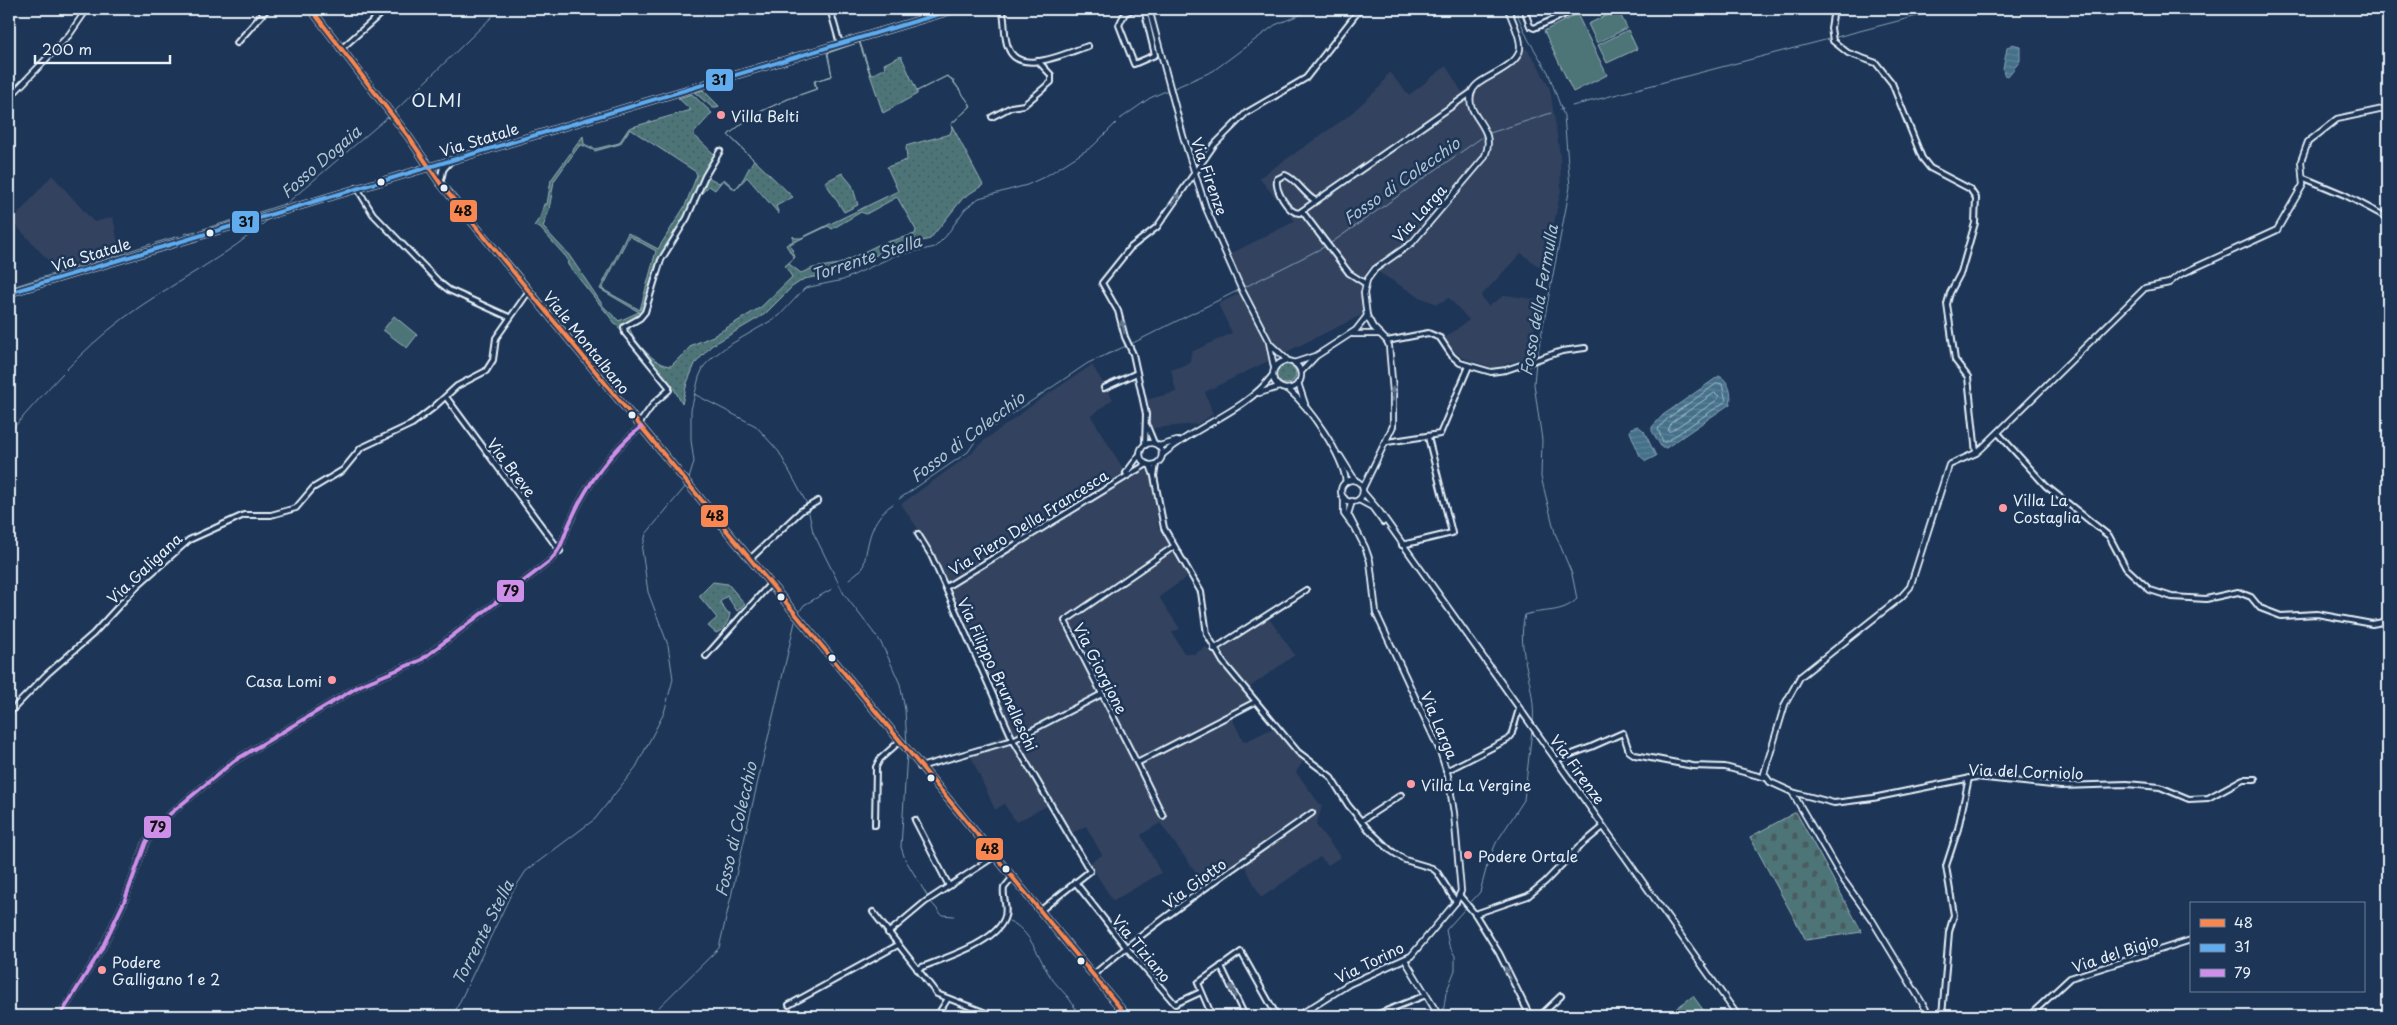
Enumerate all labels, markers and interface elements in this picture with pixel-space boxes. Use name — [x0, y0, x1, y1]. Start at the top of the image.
scale bar — [35, 32, 170, 64]
text: 200 m — [42, 37, 92, 60]
line badge: 31 — [705, 68, 734, 92]
text: 31 — [711, 69, 727, 90]
district label: OLMI — [411, 86, 463, 113]
place label: Villa Belti — [731, 104, 799, 127]
marker: Villa Belti — [715, 109, 727, 121]
street label: Via Statale — [437, 116, 521, 162]
water label: Fosso Dogaia — [274, 119, 366, 203]
water label: Fosso di Colecchio — [1338, 130, 1465, 229]
street label: Via Firenze — [1186, 134, 1234, 218]
unlabelled marker — [376, 177, 386, 187]
street label: Via Larga — [1386, 178, 1452, 247]
unlabelled marker — [439, 183, 449, 193]
one-way arrow — [1172, 192, 1181, 206]
line badge: 48 — [449, 199, 478, 223]
text: 48 — [454, 200, 472, 221]
line badge: 31 — [231, 210, 260, 234]
text: 31 — [238, 211, 254, 232]
water label: Fosso della Fermulla — [1513, 222, 1563, 377]
unlabelled marker — [205, 228, 215, 238]
water label: Torrente Stella — [808, 228, 925, 286]
street label: Via Statale — [49, 231, 133, 277]
street label: Viale Montalbano — [538, 285, 636, 399]
one-way arrow — [1119, 319, 1127, 334]
water label: Fosso di Colecchio — [905, 384, 1030, 487]
one-way arrow — [1389, 386, 1397, 402]
unlabelled marker — [627, 410, 637, 420]
street label: Via Breve — [482, 433, 542, 501]
street label: Via Piero Della Francesca — [944, 463, 1113, 581]
place label: Villa La Costaglia — [2013, 488, 2081, 528]
marker: Villa La Costaglia — [1997, 502, 2009, 514]
line badge: 48 — [700, 504, 729, 528]
text: 48 — [706, 505, 724, 526]
street label: Via Galigana — [101, 527, 187, 609]
line badge: 79 — [496, 579, 525, 603]
text: 79 — [503, 580, 519, 601]
unlabelled marker — [776, 592, 786, 602]
street label: Via Filippo Brunelleschi — [952, 593, 1044, 755]
street label: Via Giorgione — [1068, 618, 1134, 718]
unlabelled marker — [827, 653, 837, 663]
place label: Casa Lomi — [245, 669, 322, 692]
marker: Casa Lomi — [326, 674, 338, 686]
street label: Via Larga — [1415, 687, 1465, 763]
street label: Via Firenze — [1545, 729, 1611, 809]
water label: Fosso di Colecchio — [708, 758, 762, 899]
street label: Via del Corniolo — [1968, 758, 2084, 784]
unlabelled marker — [926, 773, 936, 783]
place label: Villa La Vergine — [1421, 773, 1531, 796]
marker: Villa La Vergine — [1405, 778, 1417, 790]
line badge: 79 — [143, 815, 172, 839]
text: 79 — [150, 816, 166, 837]
line badge: 48 — [975, 837, 1004, 861]
text: 48 — [981, 838, 999, 859]
place label: Podere Ortale — [1478, 844, 1578, 867]
marker: Podere Ortale — [1462, 849, 1474, 861]
street label: Via Giotto — [1157, 852, 1231, 914]
unlabelled marker — [1001, 864, 1011, 874]
water label: Torrente Stella — [445, 875, 519, 988]
legend — [2190, 902, 2364, 992]
street label: Via Tiziano — [1107, 909, 1177, 987]
text: 48 — [2234, 910, 2253, 933]
street label: Via del Bigio — [2069, 928, 2161, 978]
text: 31 — [2234, 934, 2250, 957]
street label: Via Torino — [1331, 935, 1407, 989]
place label: Podere Galligano 1 e 2 — [112, 950, 220, 990]
unlabelled marker — [1076, 956, 1086, 966]
text: 79 — [2234, 960, 2251, 983]
marker: Podere Galligano 1 e 2 — [96, 964, 108, 976]
one-way arrow — [1504, 966, 1512, 980]
one-way arrow — [1228, 984, 1236, 998]

